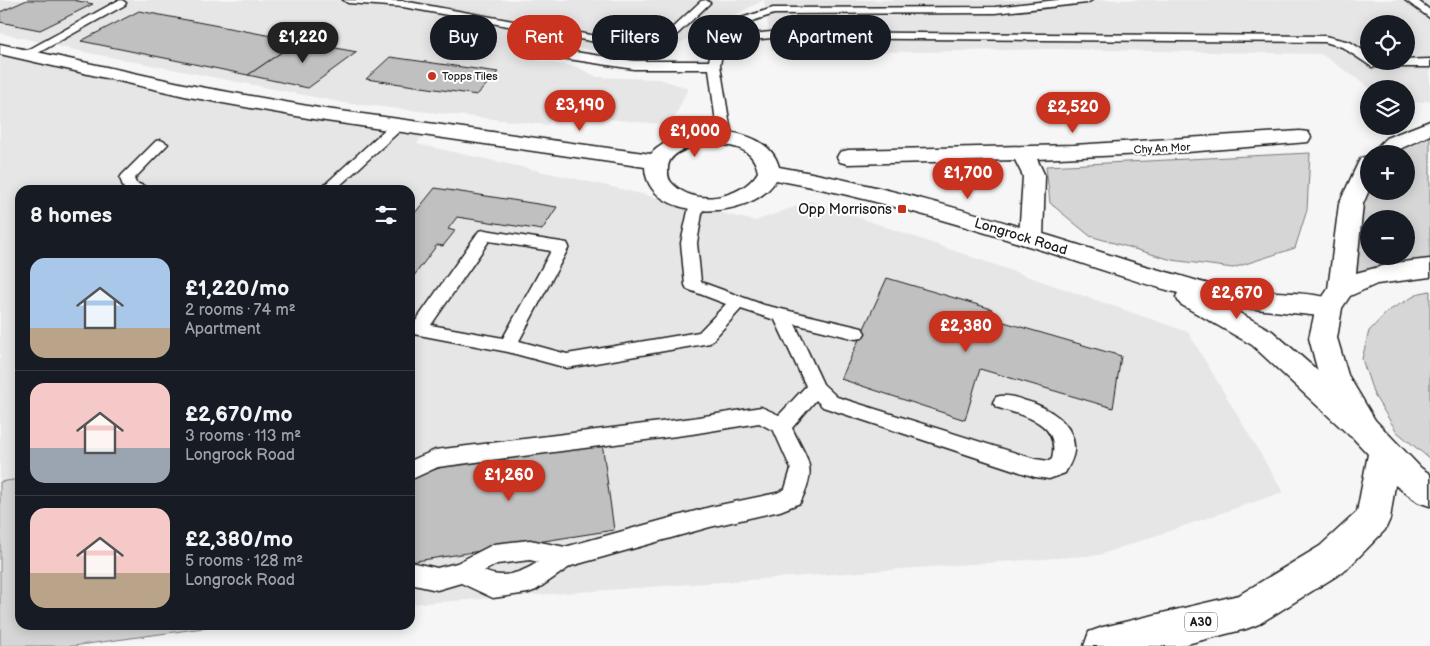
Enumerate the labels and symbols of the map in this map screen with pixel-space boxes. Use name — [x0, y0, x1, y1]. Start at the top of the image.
pin: £1,220 — [262, 22, 344, 64]
marker: Topps Tiles — [426, 70, 438, 82]
place label: Topps Tiles — [442, 70, 498, 83]
pin: £3,190 — [539, 90, 621, 132]
pin: £2,520 — [1032, 92, 1114, 134]
pin: £1,000 — [654, 116, 736, 158]
street label: Chy An Mor — [1133, 140, 1192, 156]
pin: £1,700 — [927, 158, 1009, 200]
place label: Opp Morrisons — [798, 201, 892, 218]
marker: Opp Morrisons — [896, 203, 908, 215]
street label: Longrock Road — [972, 214, 1069, 259]
pin: £2,670 — [1196, 278, 1278, 320]
pin: £2,380 — [925, 310, 1007, 353]
pin: £1,260 — [468, 460, 550, 502]
road number: A30 — [1185, 612, 1217, 632]

